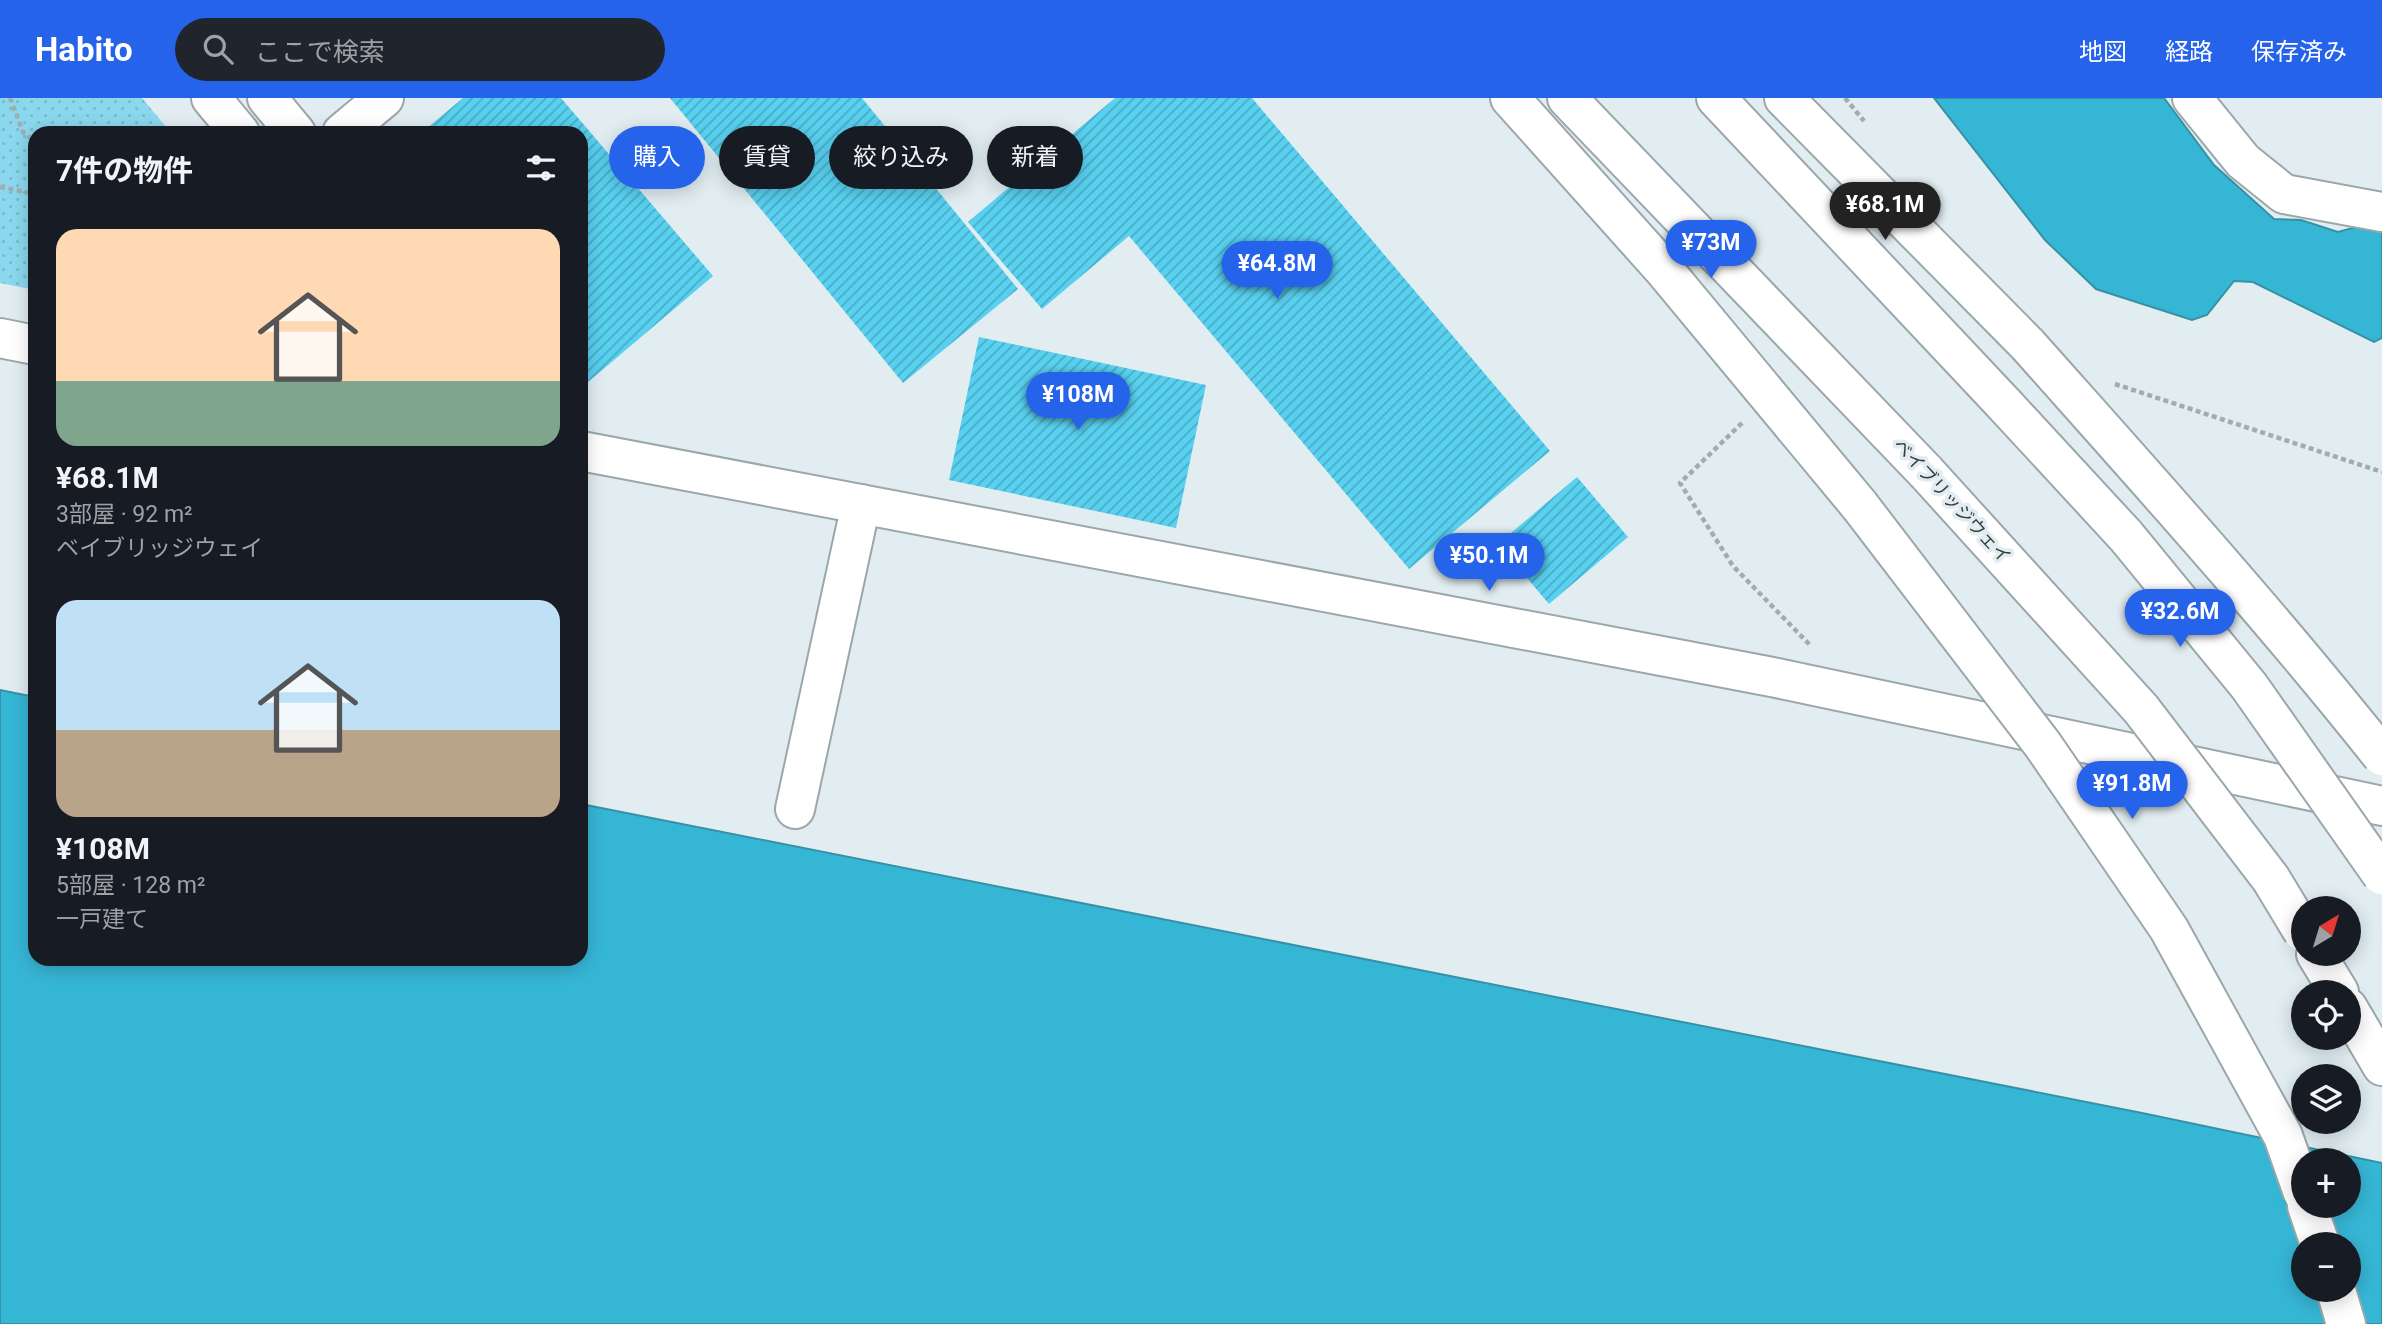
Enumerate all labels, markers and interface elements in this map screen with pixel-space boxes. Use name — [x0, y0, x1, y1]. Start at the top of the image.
search box — [175, 18, 665, 81]
text: Habito — [35, 30, 133, 69]
icon: search — [199, 30, 237, 68]
text: ここで検索 — [255, 37, 385, 67]
text: 地図 — [2079, 38, 2127, 66]
text: 経路 — [2165, 38, 2213, 66]
text: 保存済み — [2251, 38, 2347, 66]
chip: 購入 — [609, 126, 705, 189]
chip: 賃貸 — [719, 126, 815, 189]
chip: 絞り込み — [829, 126, 973, 189]
chip: 新着 — [987, 126, 1083, 189]
icon: filters — [522, 149, 560, 187]
text: 7件の物件 — [56, 153, 193, 188]
pin: ¥68.1M — [1828, 183, 1942, 242]
text: ¥68.1M — [1846, 191, 1924, 218]
pin: ¥73M — [1670, 220, 1752, 280]
text: ¥73M — [1682, 229, 1740, 256]
pin: ¥64.8M — [1220, 242, 1334, 301]
text: ¥64.8M — [1238, 250, 1316, 277]
icon: home — [245, 274, 371, 400]
pin: ¥108M — [1029, 372, 1127, 432]
text: ¥108M — [1042, 381, 1114, 408]
street label: ベイブリッジウェイ — [1889, 434, 2015, 567]
text: ¥68.1M — [56, 460, 159, 495]
text: 3部屋 · 92 m² — [56, 501, 193, 528]
pin: ¥50.1M — [1432, 533, 1546, 593]
text: ベイブリッジウェイ — [56, 535, 263, 562]
text: ¥50.1M — [1450, 542, 1528, 569]
pin: ¥32.6M — [2123, 589, 2237, 649]
text: ¥32.6M — [2141, 598, 2219, 625]
icon: home — [245, 645, 371, 771]
pin: ¥91.8M — [2075, 762, 2189, 821]
text: ¥91.8M — [2093, 770, 2171, 797]
text: ¥108M — [56, 831, 150, 866]
text: 5部屋 · 128 m² — [56, 872, 205, 899]
north arrow — [2291, 896, 2361, 966]
map controls — [2291, 896, 2361, 1302]
text: 一戸建て — [56, 906, 148, 933]
button: locate — [2291, 980, 2361, 1050]
button: layers — [2291, 1064, 2361, 1134]
button: + — [2291, 1148, 2361, 1218]
button: − — [2291, 1232, 2361, 1302]

